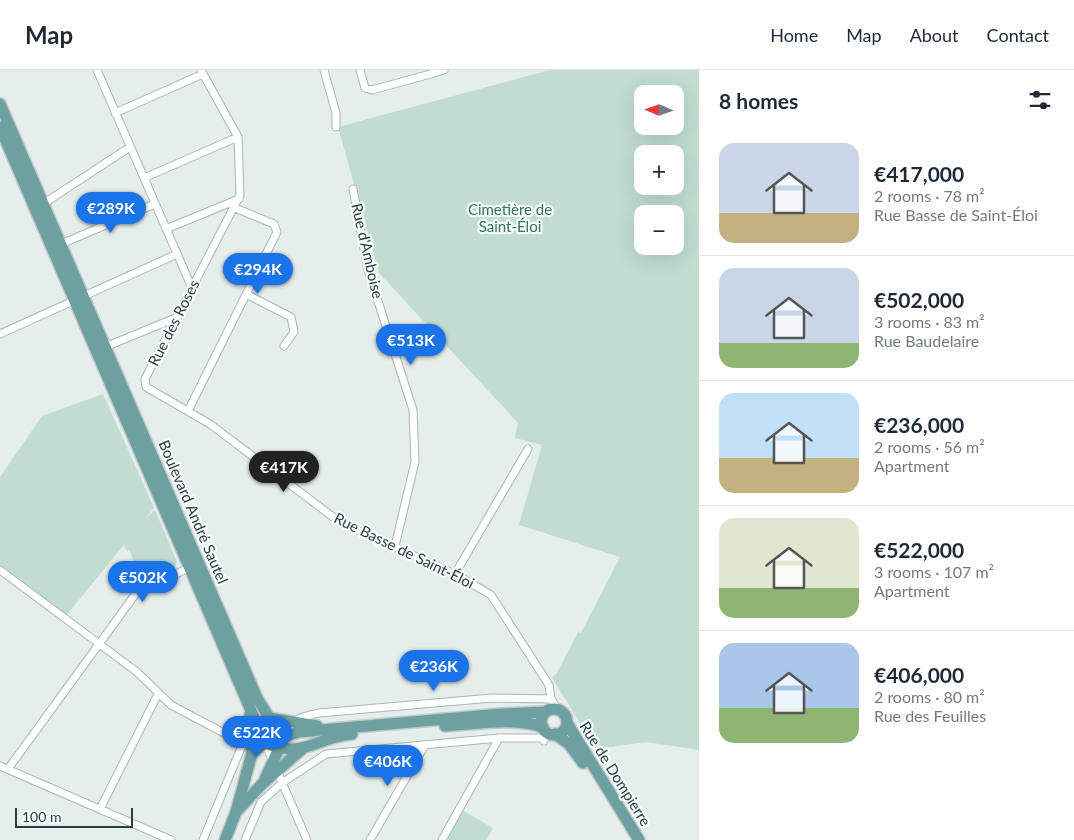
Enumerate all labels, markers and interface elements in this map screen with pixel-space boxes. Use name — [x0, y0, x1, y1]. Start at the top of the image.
text: Map — [25, 20, 73, 49]
text: Home — [770, 24, 818, 46]
text: Map — [846, 24, 882, 46]
text: About — [910, 24, 959, 46]
text: Contact — [987, 24, 1049, 46]
north arrow — [634, 85, 684, 135]
map controls — [634, 85, 684, 255]
icon: filters — [1026, 86, 1054, 114]
text: 8 homes — [719, 88, 798, 113]
button: + — [634, 145, 684, 195]
text: €417,000 — [874, 161, 964, 186]
icon: home — [759, 163, 819, 223]
text: 2 rooms · 78 m² — [874, 186, 985, 205]
pin: €289K — [76, 191, 146, 234]
text: €289K — [87, 198, 135, 217]
park label: Cimetière de Saint-Éloi — [468, 200, 552, 235]
street label: Rue d'Amboise — [348, 201, 388, 300]
button: − — [634, 205, 684, 255]
text: Rue Basse de Saint-Éloi — [874, 205, 1038, 224]
pin: €294K — [223, 252, 293, 295]
text: €294K — [234, 259, 282, 278]
street label: Rue des Roses — [144, 276, 203, 369]
text: €502,000 — [874, 287, 964, 312]
icon: home — [759, 288, 819, 348]
text: 3 rooms · 83 m² — [874, 312, 985, 331]
pin: €513K — [376, 324, 446, 366]
text: €513K — [387, 330, 435, 349]
text: Rue Baudelaire — [874, 331, 979, 350]
text: €236,000 — [874, 412, 964, 437]
icon: home — [759, 413, 819, 473]
street label: Boulevard André Sautel — [156, 437, 232, 586]
text: 2 rooms · 56 m² — [874, 437, 985, 456]
pin: €417K — [249, 450, 319, 493]
text: Apartment — [874, 456, 949, 475]
text: €417K — [260, 457, 308, 476]
street label: Rue Basse de Saint-Éloi — [331, 508, 477, 592]
text: €522,000 — [874, 537, 964, 562]
icon: home — [759, 538, 819, 598]
pin: €502K — [108, 560, 178, 603]
text: 3 rooms · 107 m² — [874, 562, 994, 581]
text: €502K — [119, 567, 167, 586]
text: Apartment — [874, 581, 949, 600]
pin: €236K — [399, 650, 469, 692]
text: €236K — [410, 656, 458, 675]
text: €406,000 — [874, 662, 964, 687]
icon: home — [759, 663, 819, 723]
text: 2 rooms · 80 m² — [874, 687, 985, 706]
text: Rue des Feuilles — [874, 706, 986, 725]
pin: €522K — [222, 716, 292, 758]
street label: Rue de Dompierre — [576, 718, 655, 829]
text: €522K — [233, 722, 281, 741]
pin: €406K — [353, 744, 423, 787]
text: €406K — [364, 751, 412, 770]
scale bar — [15, 805, 132, 828]
text: 100 m — [22, 808, 61, 825]

